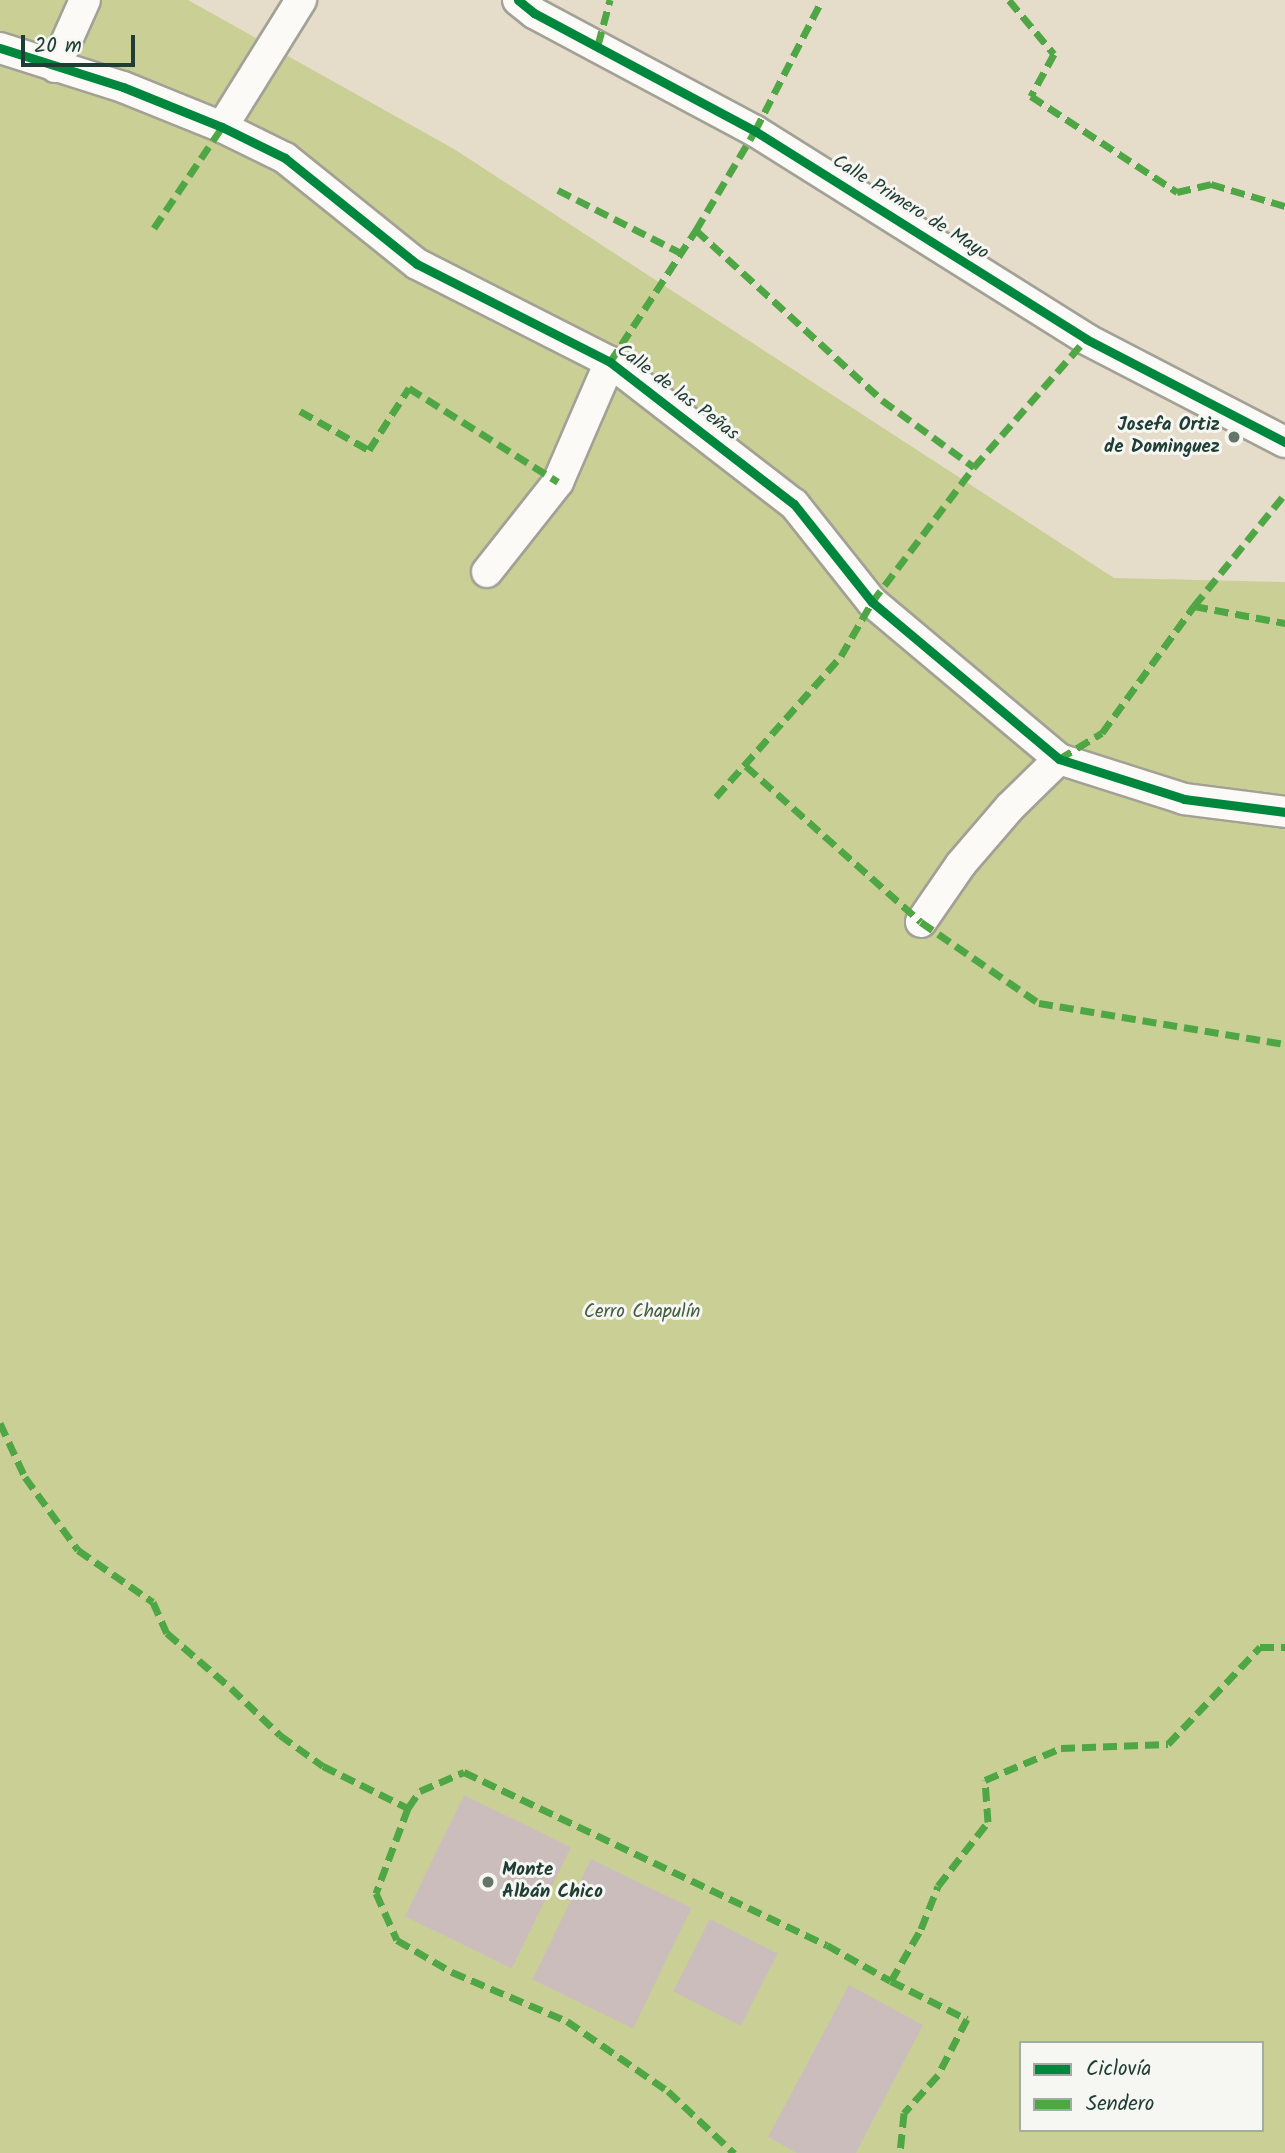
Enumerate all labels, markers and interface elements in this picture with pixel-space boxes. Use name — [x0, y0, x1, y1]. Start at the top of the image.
scale bar — [24, 21, 138, 65]
text: 20 m — [34, 30, 82, 63]
street label: Calle Primero de Mayo — [828, 151, 992, 265]
street label: Calle de las Peñas — [612, 340, 742, 446]
place label: Josefa Ortiz de Dominguez — [1104, 415, 1220, 459]
marker: Josefa Ortiz de Dominguez — [1226, 429, 1242, 445]
park label: Cerro Chapulín — [584, 1302, 700, 1324]
place label: Monte Albán Chico — [502, 1860, 603, 1904]
marker: Monte Albán Chico — [480, 1874, 496, 1890]
legend — [1019, 2041, 1264, 2132]
text: Ciclovía — [1086, 2053, 1151, 2086]
text: Sendero — [1086, 2088, 1154, 2121]

